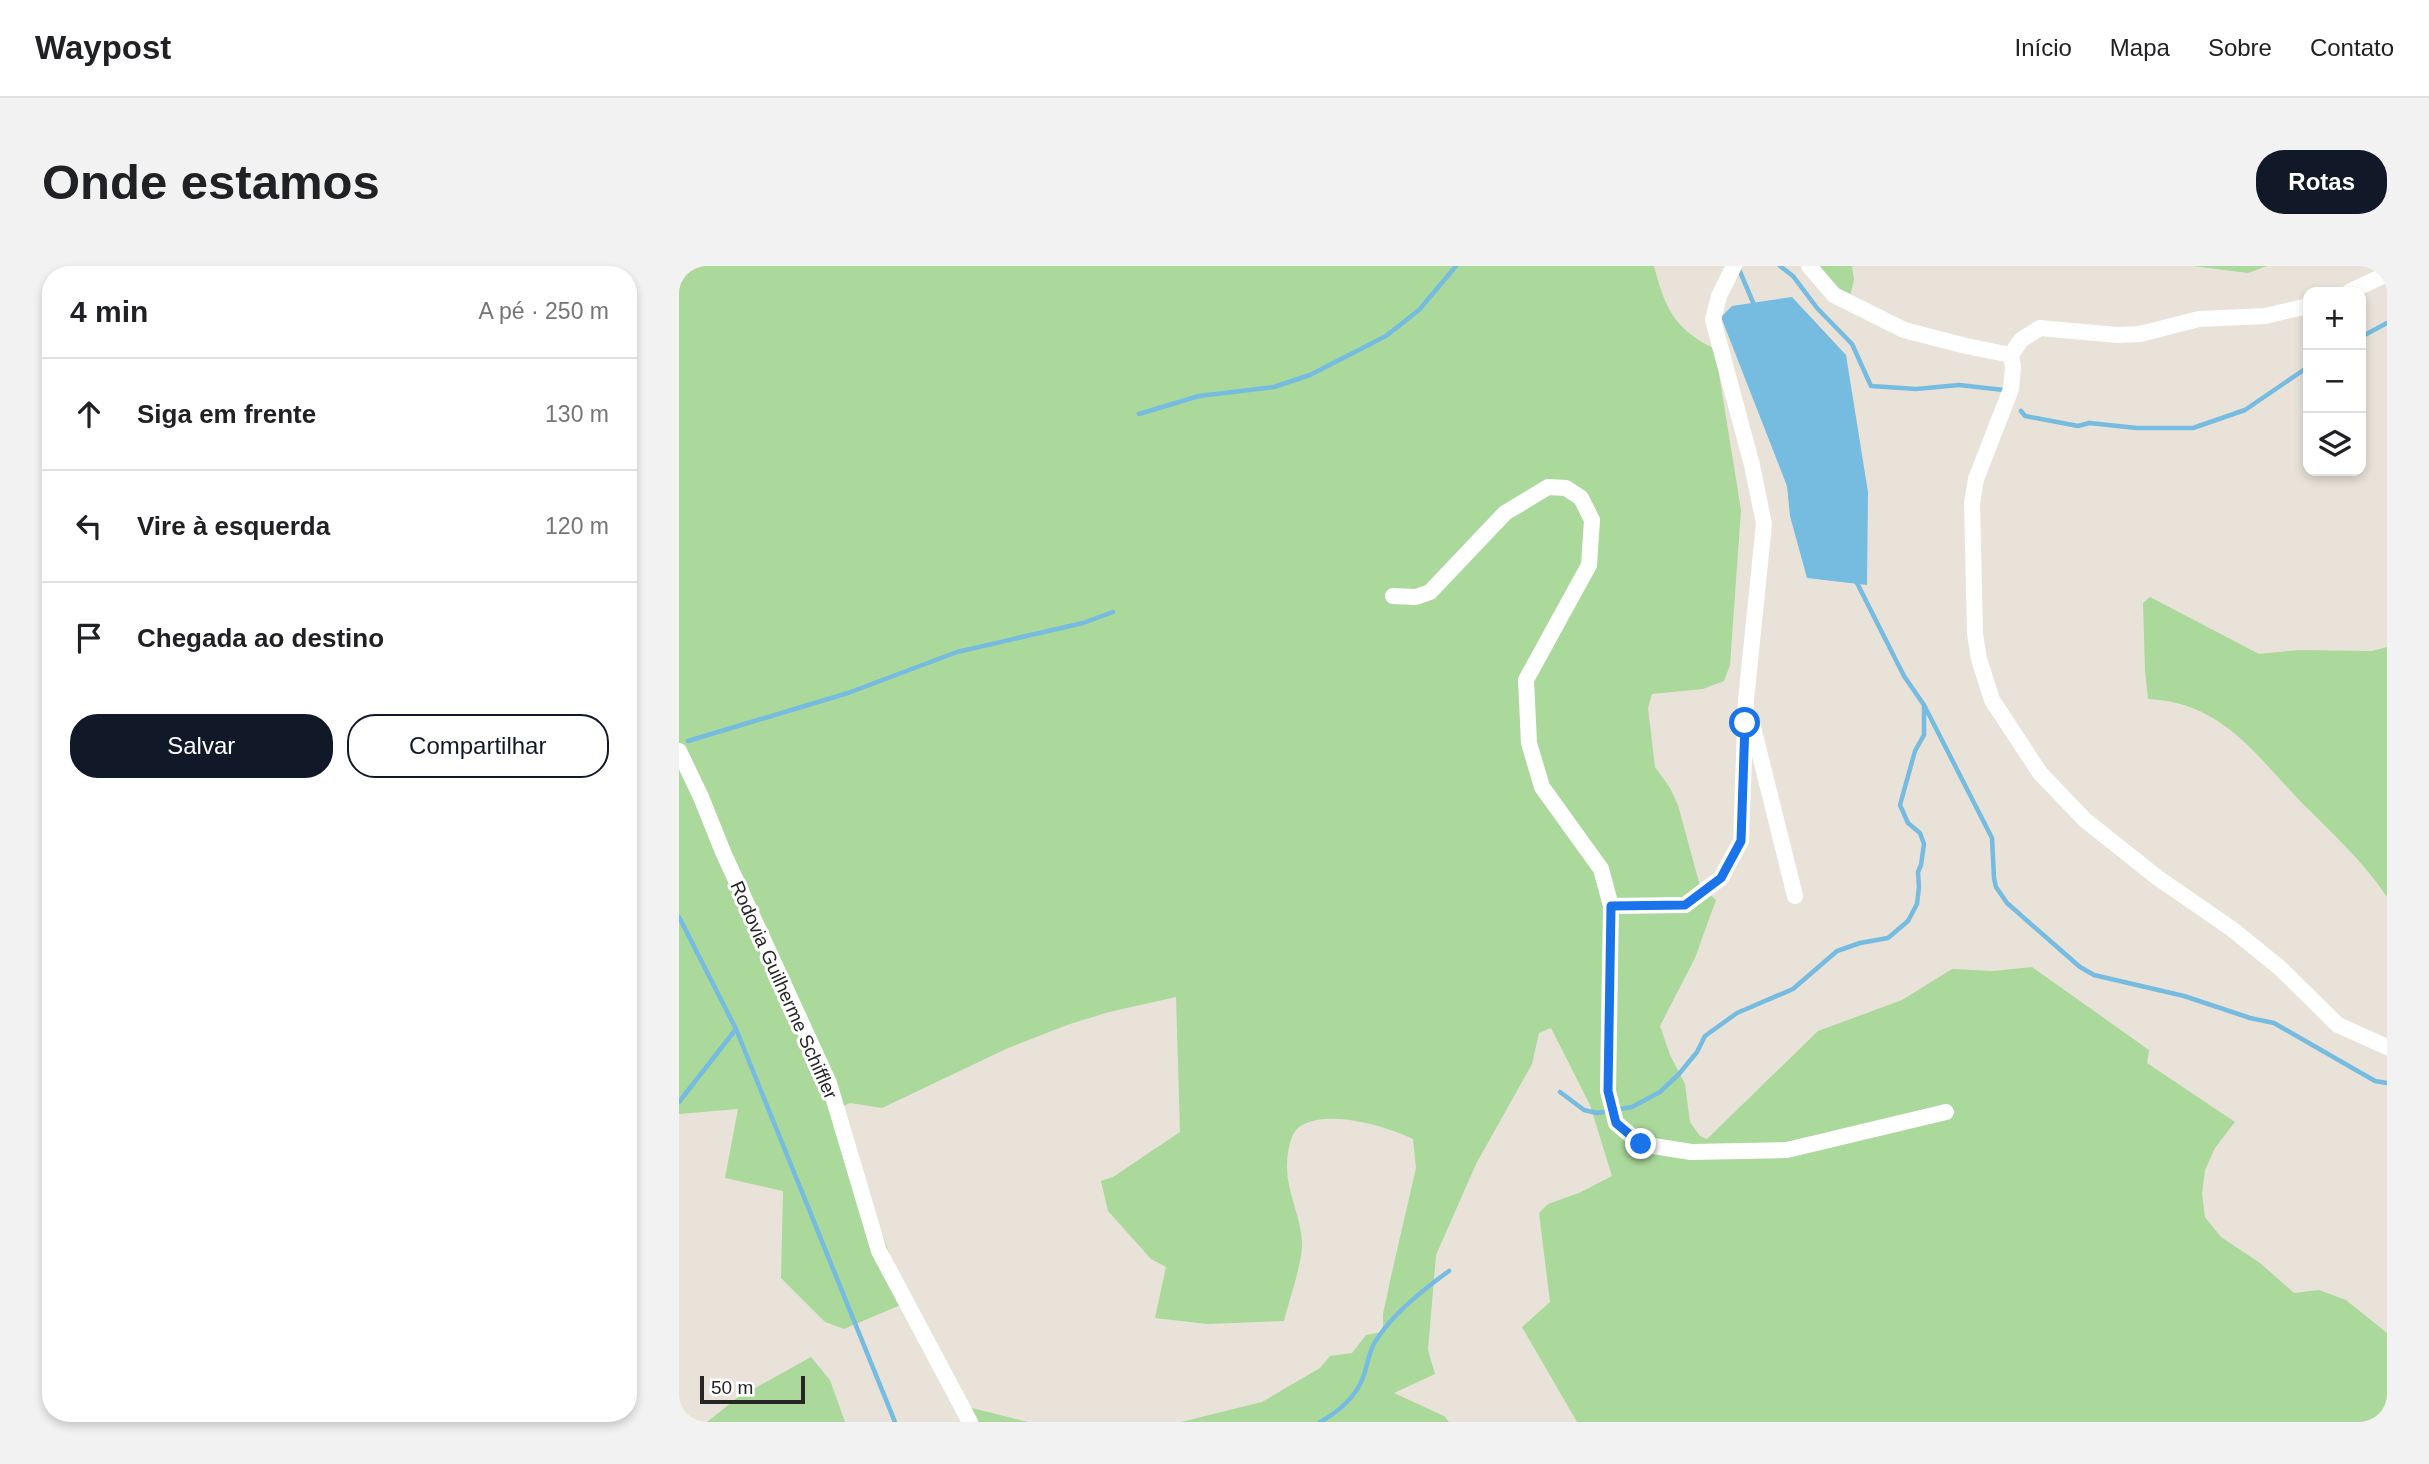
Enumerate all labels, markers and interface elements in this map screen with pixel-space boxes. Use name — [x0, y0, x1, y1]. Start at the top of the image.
text: Waypost — [35, 29, 171, 66]
text: Início — [2014, 34, 2072, 61]
text: Mapa — [2110, 34, 2170, 61]
text: Sobre — [2208, 34, 2272, 61]
text: Contato — [2310, 34, 2394, 61]
button: Rotas — [2256, 150, 2387, 214]
text: Onde estamos — [42, 155, 380, 209]
map controls — [2303, 287, 2366, 476]
button: + — [2303, 287, 2366, 350]
text: 4 min — [70, 295, 148, 328]
text: A pé · 250 m — [479, 298, 609, 324]
button: − — [2303, 350, 2366, 413]
icon: ahead — [70, 395, 108, 433]
text: Siga em frente — [137, 399, 316, 429]
text: 130 m — [545, 401, 609, 427]
button: layers — [2303, 413, 2366, 476]
icon: left — [70, 507, 108, 545]
text: Vire à esquerda — [137, 511, 330, 541]
text: 120 m — [545, 513, 609, 539]
icon: arrive — [70, 619, 108, 657]
text: Chegada ao destino — [137, 623, 384, 653]
route start — [1729, 707, 1760, 738]
button: Salvar — [70, 714, 333, 778]
button: Compartilhar — [347, 714, 609, 778]
street label: Rodovia Guilherme Schiffler — [726, 878, 842, 1103]
route end — [1625, 1128, 1656, 1159]
scale bar — [700, 1373, 805, 1405]
text: 50 m — [711, 1377, 753, 1398]

